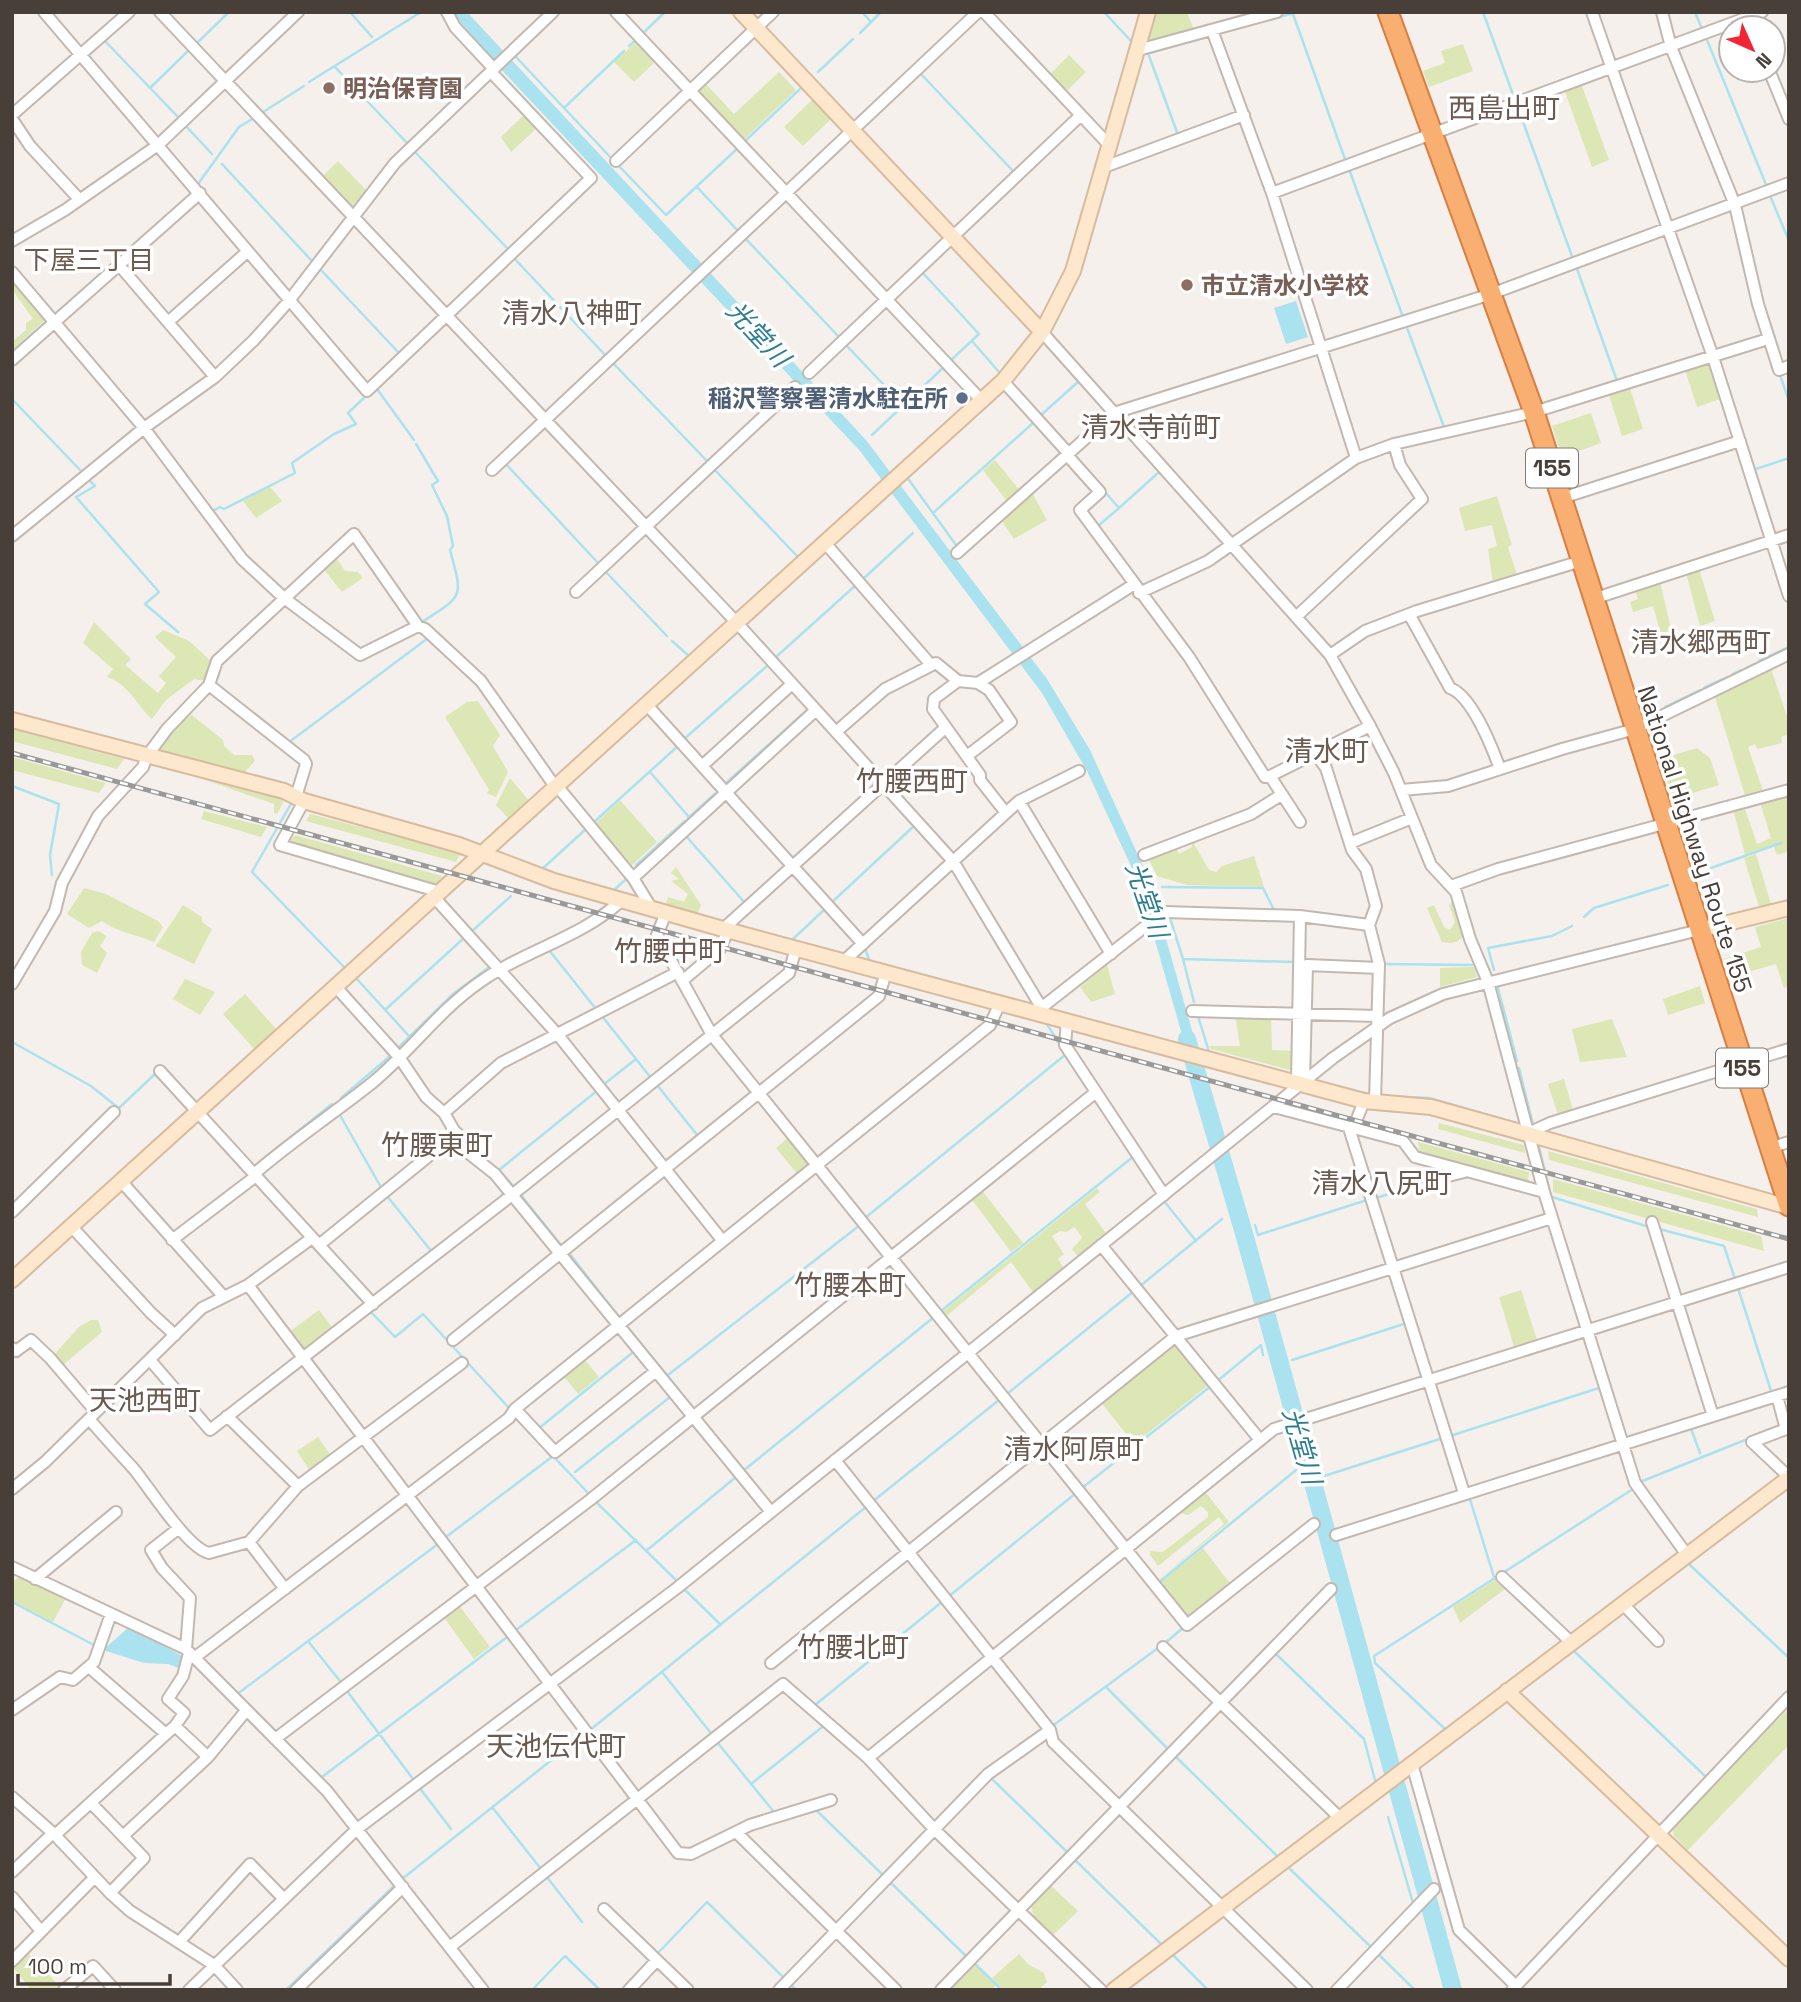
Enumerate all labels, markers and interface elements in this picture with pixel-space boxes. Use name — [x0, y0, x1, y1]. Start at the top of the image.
north arrow — [1717, 14, 1787, 84]
text: N — [1750, 47, 1777, 74]
place label: 明治保育園 — [343, 73, 463, 104]
marker: 明治保育園 — [321, 80, 337, 96]
district label: 西島出町 — [1448, 90, 1560, 126]
district label: 下屋三丁目 — [24, 243, 154, 277]
place label: 市立清水小学校 — [1201, 270, 1369, 301]
marker: 市立清水小学校 — [1179, 277, 1195, 293]
water label: 光堂川 — [719, 294, 799, 376]
district label: 清水八神町 — [502, 295, 642, 331]
place label: 稲沢警察署清水駐在所 — [708, 383, 948, 414]
marker: 稲沢警察署清水駐在所 — [954, 390, 970, 406]
district label: 清水寺前町 — [1081, 409, 1221, 445]
road number: 155 — [1526, 448, 1578, 488]
district label: 清水郷西町 — [1631, 624, 1771, 660]
street label: National Highway Route 155 — [1631, 682, 1759, 996]
district label: 清水町 — [1285, 733, 1369, 769]
district label: 竹腰西町 — [856, 763, 968, 799]
water label: 光堂川 — [1118, 858, 1177, 945]
district label: 竹腰中町 — [614, 933, 726, 969]
road number: 155 — [1716, 1049, 1768, 1088]
district label: 竹腰東町 — [381, 1127, 493, 1163]
district label: 清水八尻町 — [1312, 1165, 1452, 1201]
district label: 竹腰本町 — [794, 1267, 906, 1303]
district label: 天池西町 — [89, 1382, 201, 1418]
water label: 光堂川 — [1275, 1404, 1330, 1491]
district label: 清水阿原町 — [1004, 1431, 1144, 1467]
district label: 竹腰北町 — [797, 1629, 909, 1665]
district label: 天池伝代町 — [486, 1728, 626, 1764]
scale bar — [18, 1942, 170, 1986]
text: 100 m — [28, 1953, 87, 1980]

